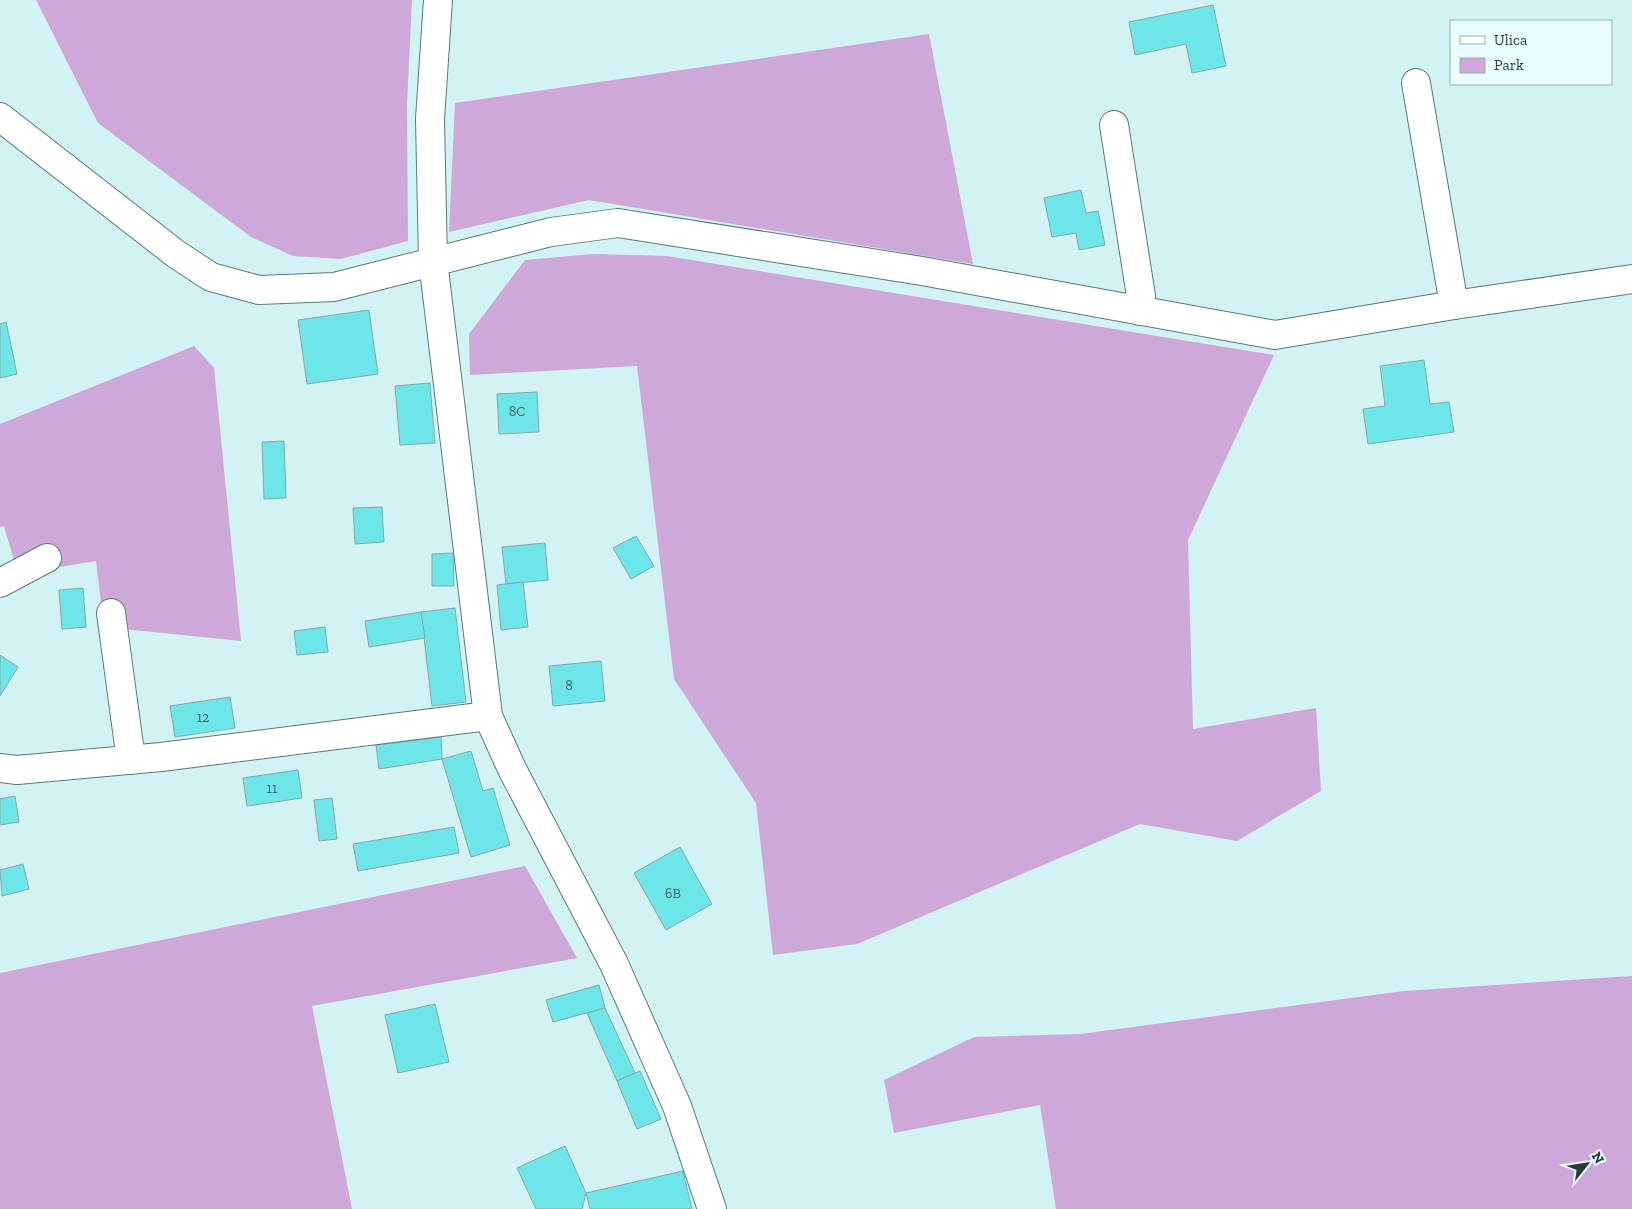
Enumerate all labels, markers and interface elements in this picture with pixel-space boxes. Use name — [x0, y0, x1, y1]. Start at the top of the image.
legend — [1450, 20, 1612, 85]
text: Ulica — [1494, 31, 1527, 49]
text: Park — [1494, 56, 1524, 74]
house number: 8C — [509, 403, 525, 420]
house number: 8 — [565, 677, 573, 694]
house number: 12 — [197, 709, 209, 726]
house number: 11 — [267, 780, 278, 797]
house number: 6B — [665, 885, 681, 902]
north arrow — [1562, 1139, 1612, 1189]
text: N — [1588, 1149, 1608, 1167]

